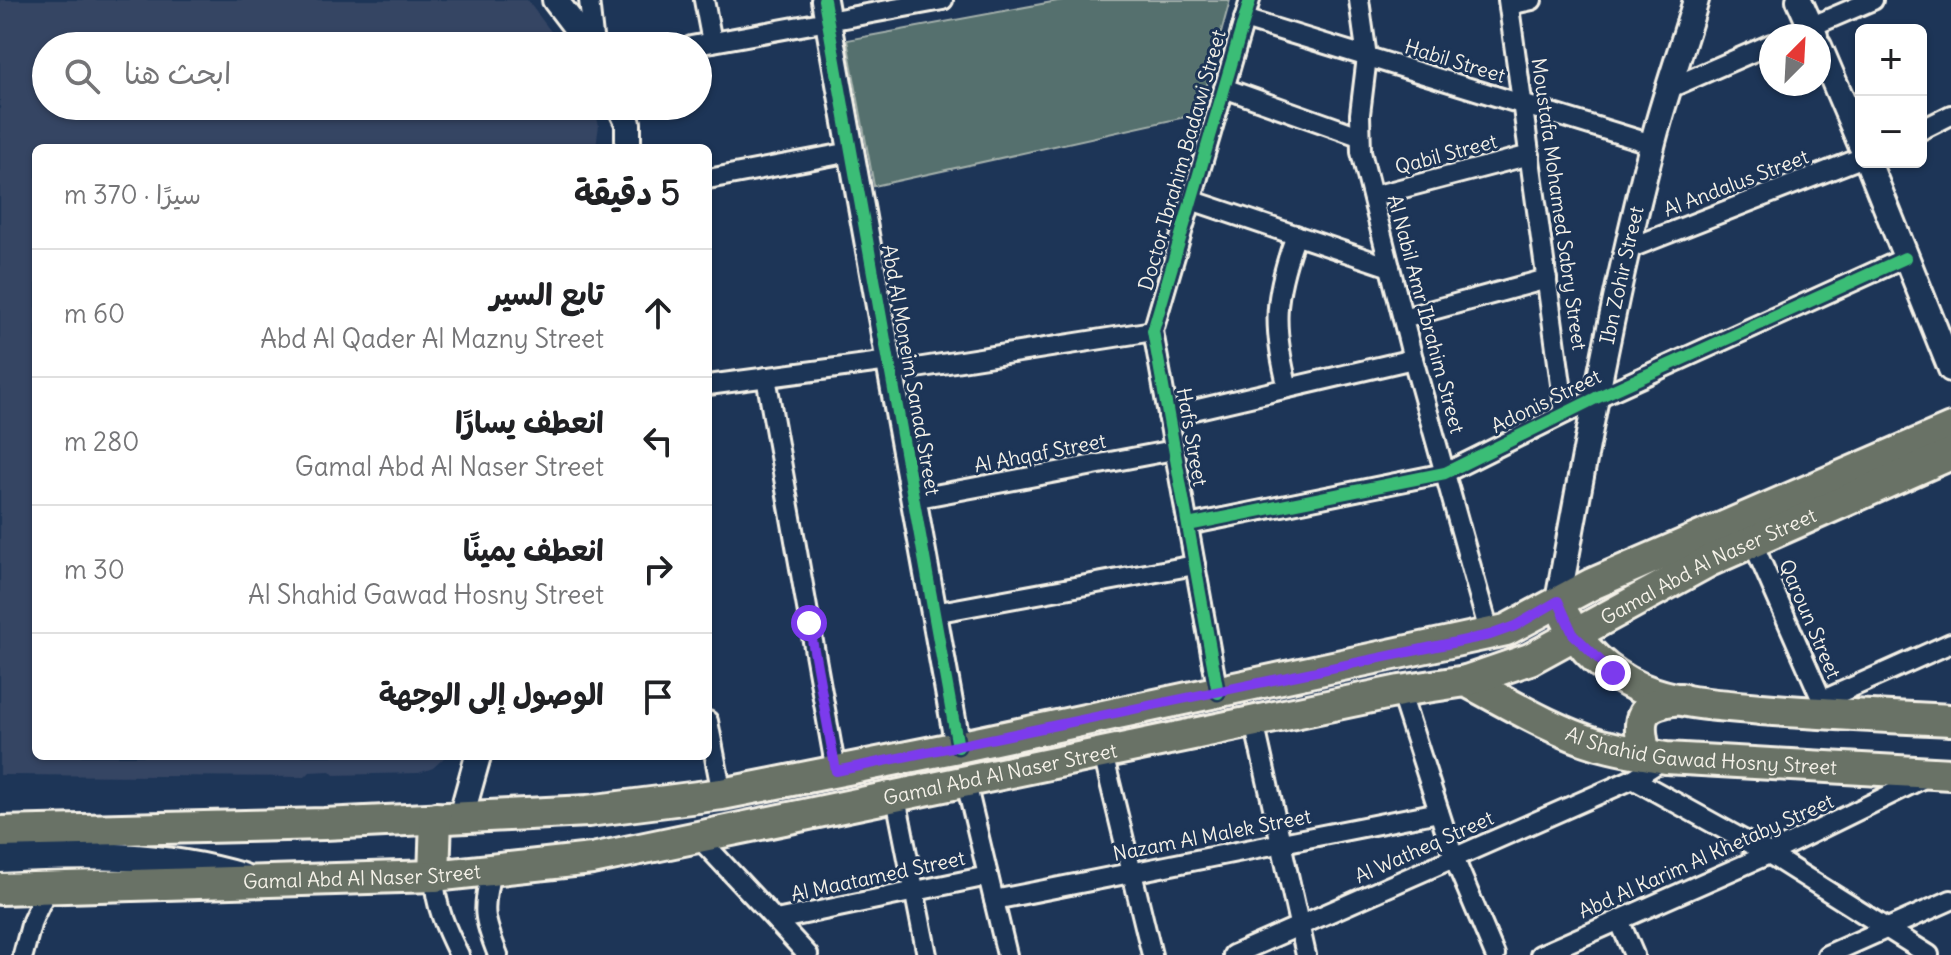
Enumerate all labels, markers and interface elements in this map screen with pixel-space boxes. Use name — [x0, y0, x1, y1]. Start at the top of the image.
north arrow — [1759, 24, 1831, 96]
map controls — [1855, 24, 1927, 168]
button: + — [1855, 24, 1927, 96]
street label: Doctor Ibrahim Badawi Street — [1132, 26, 1231, 293]
search box — [32, 32, 712, 120]
street label: Habil Street — [1402, 33, 1509, 88]
icon: search — [60, 54, 104, 98]
text: ابحث هنا — [124, 54, 231, 92]
street label: Moustafa Mohamed Sabry Street — [1527, 56, 1592, 352]
button: − — [1855, 96, 1927, 168]
street label: Qabil Street — [1392, 128, 1500, 179]
street label: Al Andalus Street — [1660, 143, 1812, 222]
text: 5 دقيقة — [574, 171, 680, 214]
text: سيرًا · 370 m — [64, 178, 201, 211]
street label: Al Nabil Amr Ibrahim Street — [1383, 192, 1470, 436]
street label: Ibn Zohir Street — [1594, 203, 1649, 346]
street label: Abd Al Moneim Sanad Street — [877, 243, 946, 498]
text: تابع السير — [490, 275, 604, 313]
icon: ahead — [636, 291, 680, 335]
text: 60 m — [64, 297, 125, 330]
text: Abd Al Qader Al Mazny Street — [260, 322, 604, 355]
street label: Adonis Street — [1487, 363, 1605, 438]
street label: Hafs Street — [1172, 386, 1213, 488]
text: انعطف يسارًا — [455, 403, 604, 441]
icon: left — [636, 419, 680, 463]
text: 280 m — [64, 425, 139, 458]
street label: Al Ahqaf Street — [972, 427, 1108, 478]
text: Gamal Abd Al Naser Street — [295, 450, 604, 483]
street label: Gamal Abd Al Naser Street — [1596, 502, 1820, 630]
text: انعطف يمينًا — [463, 531, 604, 569]
icon: right — [636, 547, 680, 591]
text: 30 m — [64, 553, 125, 586]
street label: Qaroun Street — [1774, 555, 1847, 682]
text: Al Shahid Gawad Hosny Street — [248, 578, 604, 611]
route start — [791, 605, 827, 641]
route end — [1595, 655, 1631, 691]
text: الوصول إلى الوجهة — [379, 675, 604, 713]
icon: arrive — [636, 675, 680, 719]
street label: Al Shahid Gawad Hosny Street — [1562, 720, 1838, 780]
street label: Gamal Abd Al Naser Street — [881, 737, 1119, 810]
street label: Abd Al Karim Al Khetaby Street — [1574, 788, 1837, 923]
street label: Nazam Al Malek Street — [1111, 803, 1313, 866]
street label: Al Watheq Street — [1351, 805, 1497, 888]
street label: Al Maatamed Street — [789, 845, 967, 906]
street label: Gamal Abd Al Naser Street — [243, 858, 482, 894]

